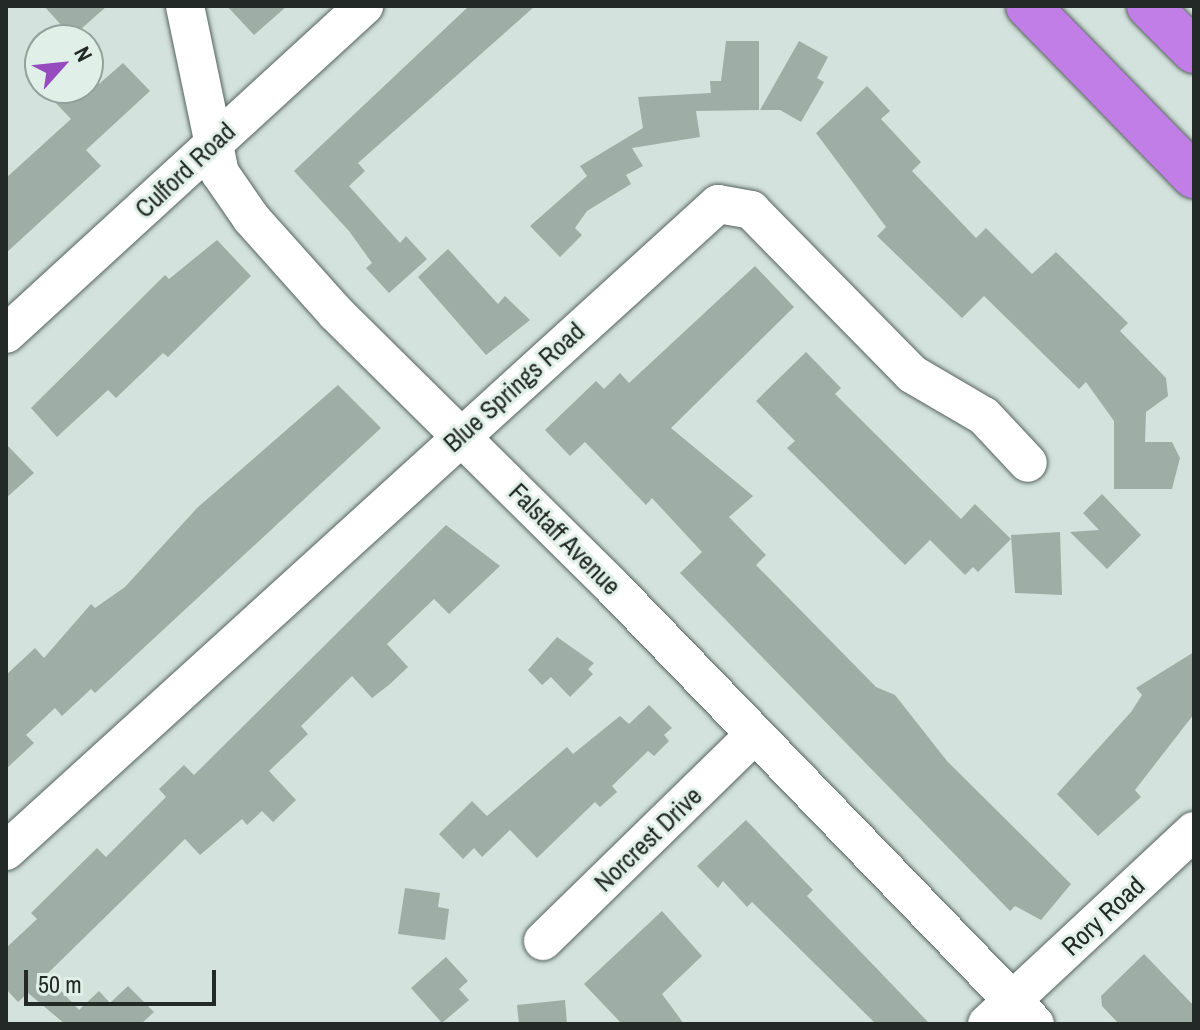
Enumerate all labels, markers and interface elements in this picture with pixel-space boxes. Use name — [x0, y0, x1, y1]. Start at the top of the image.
north arrow — [24, 24, 104, 104]
text: N — [67, 41, 100, 67]
street label: Culford Road — [128, 116, 242, 224]
street label: Blue Springs Road — [437, 316, 591, 458]
street label: Falstaff Avenue — [502, 476, 628, 602]
street label: Norcrest Drive — [588, 780, 708, 898]
street label: Rory Road — [1055, 870, 1151, 962]
scale bar — [28, 954, 220, 1004]
text: 50 m — [38, 968, 82, 1000]

